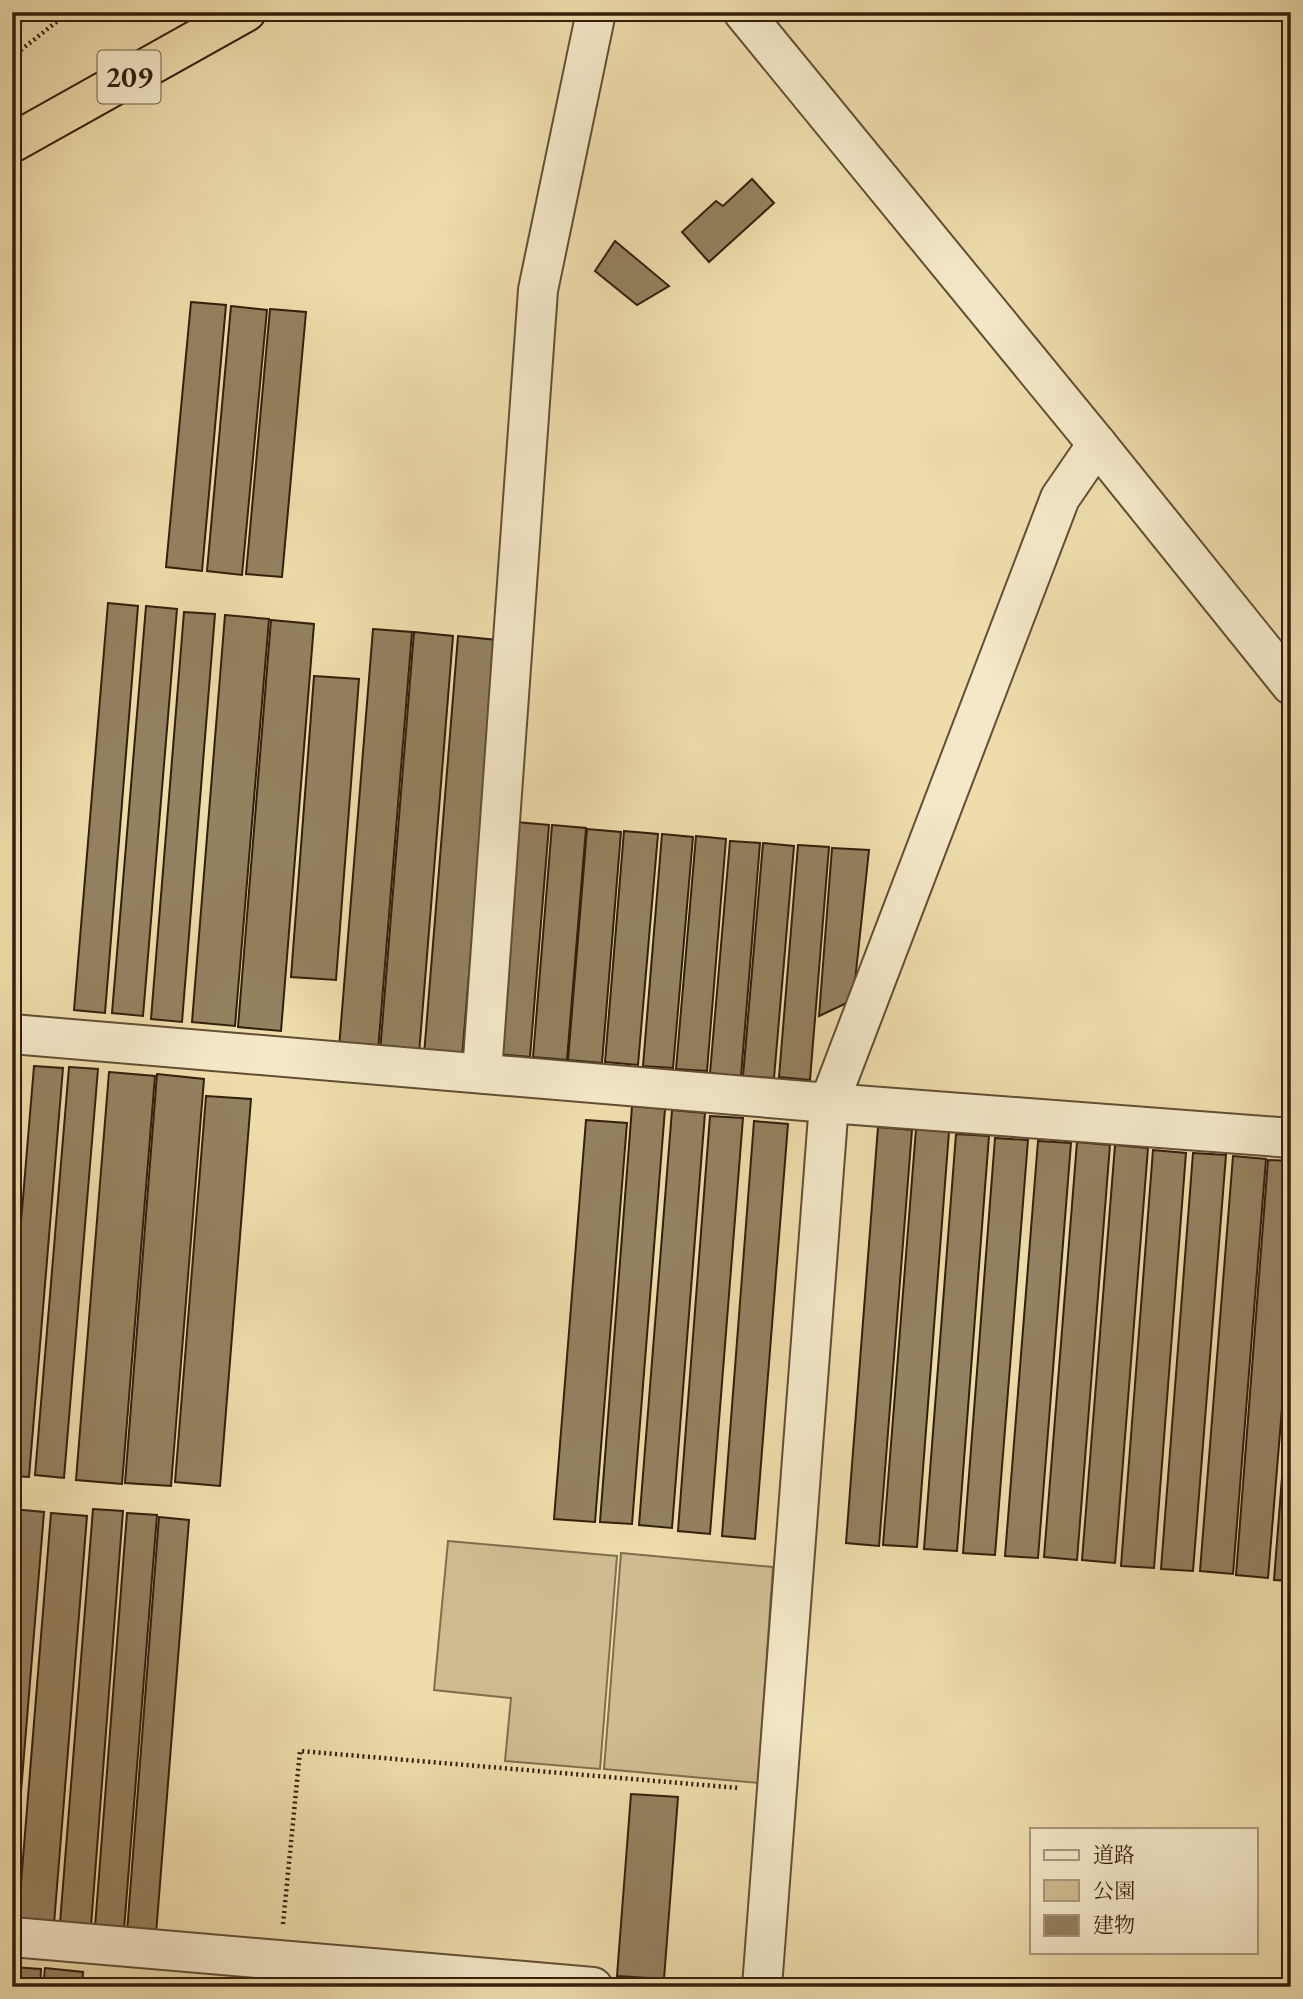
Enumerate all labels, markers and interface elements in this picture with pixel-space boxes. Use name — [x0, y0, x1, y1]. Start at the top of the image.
road number: 209 — [97, 50, 160, 104]
legend — [1030, 1828, 1258, 1954]
text: 道路 — [1093, 1841, 1135, 1868]
text: 公園 — [1093, 1877, 1135, 1904]
text: 建物 — [1093, 1911, 1135, 1938]

